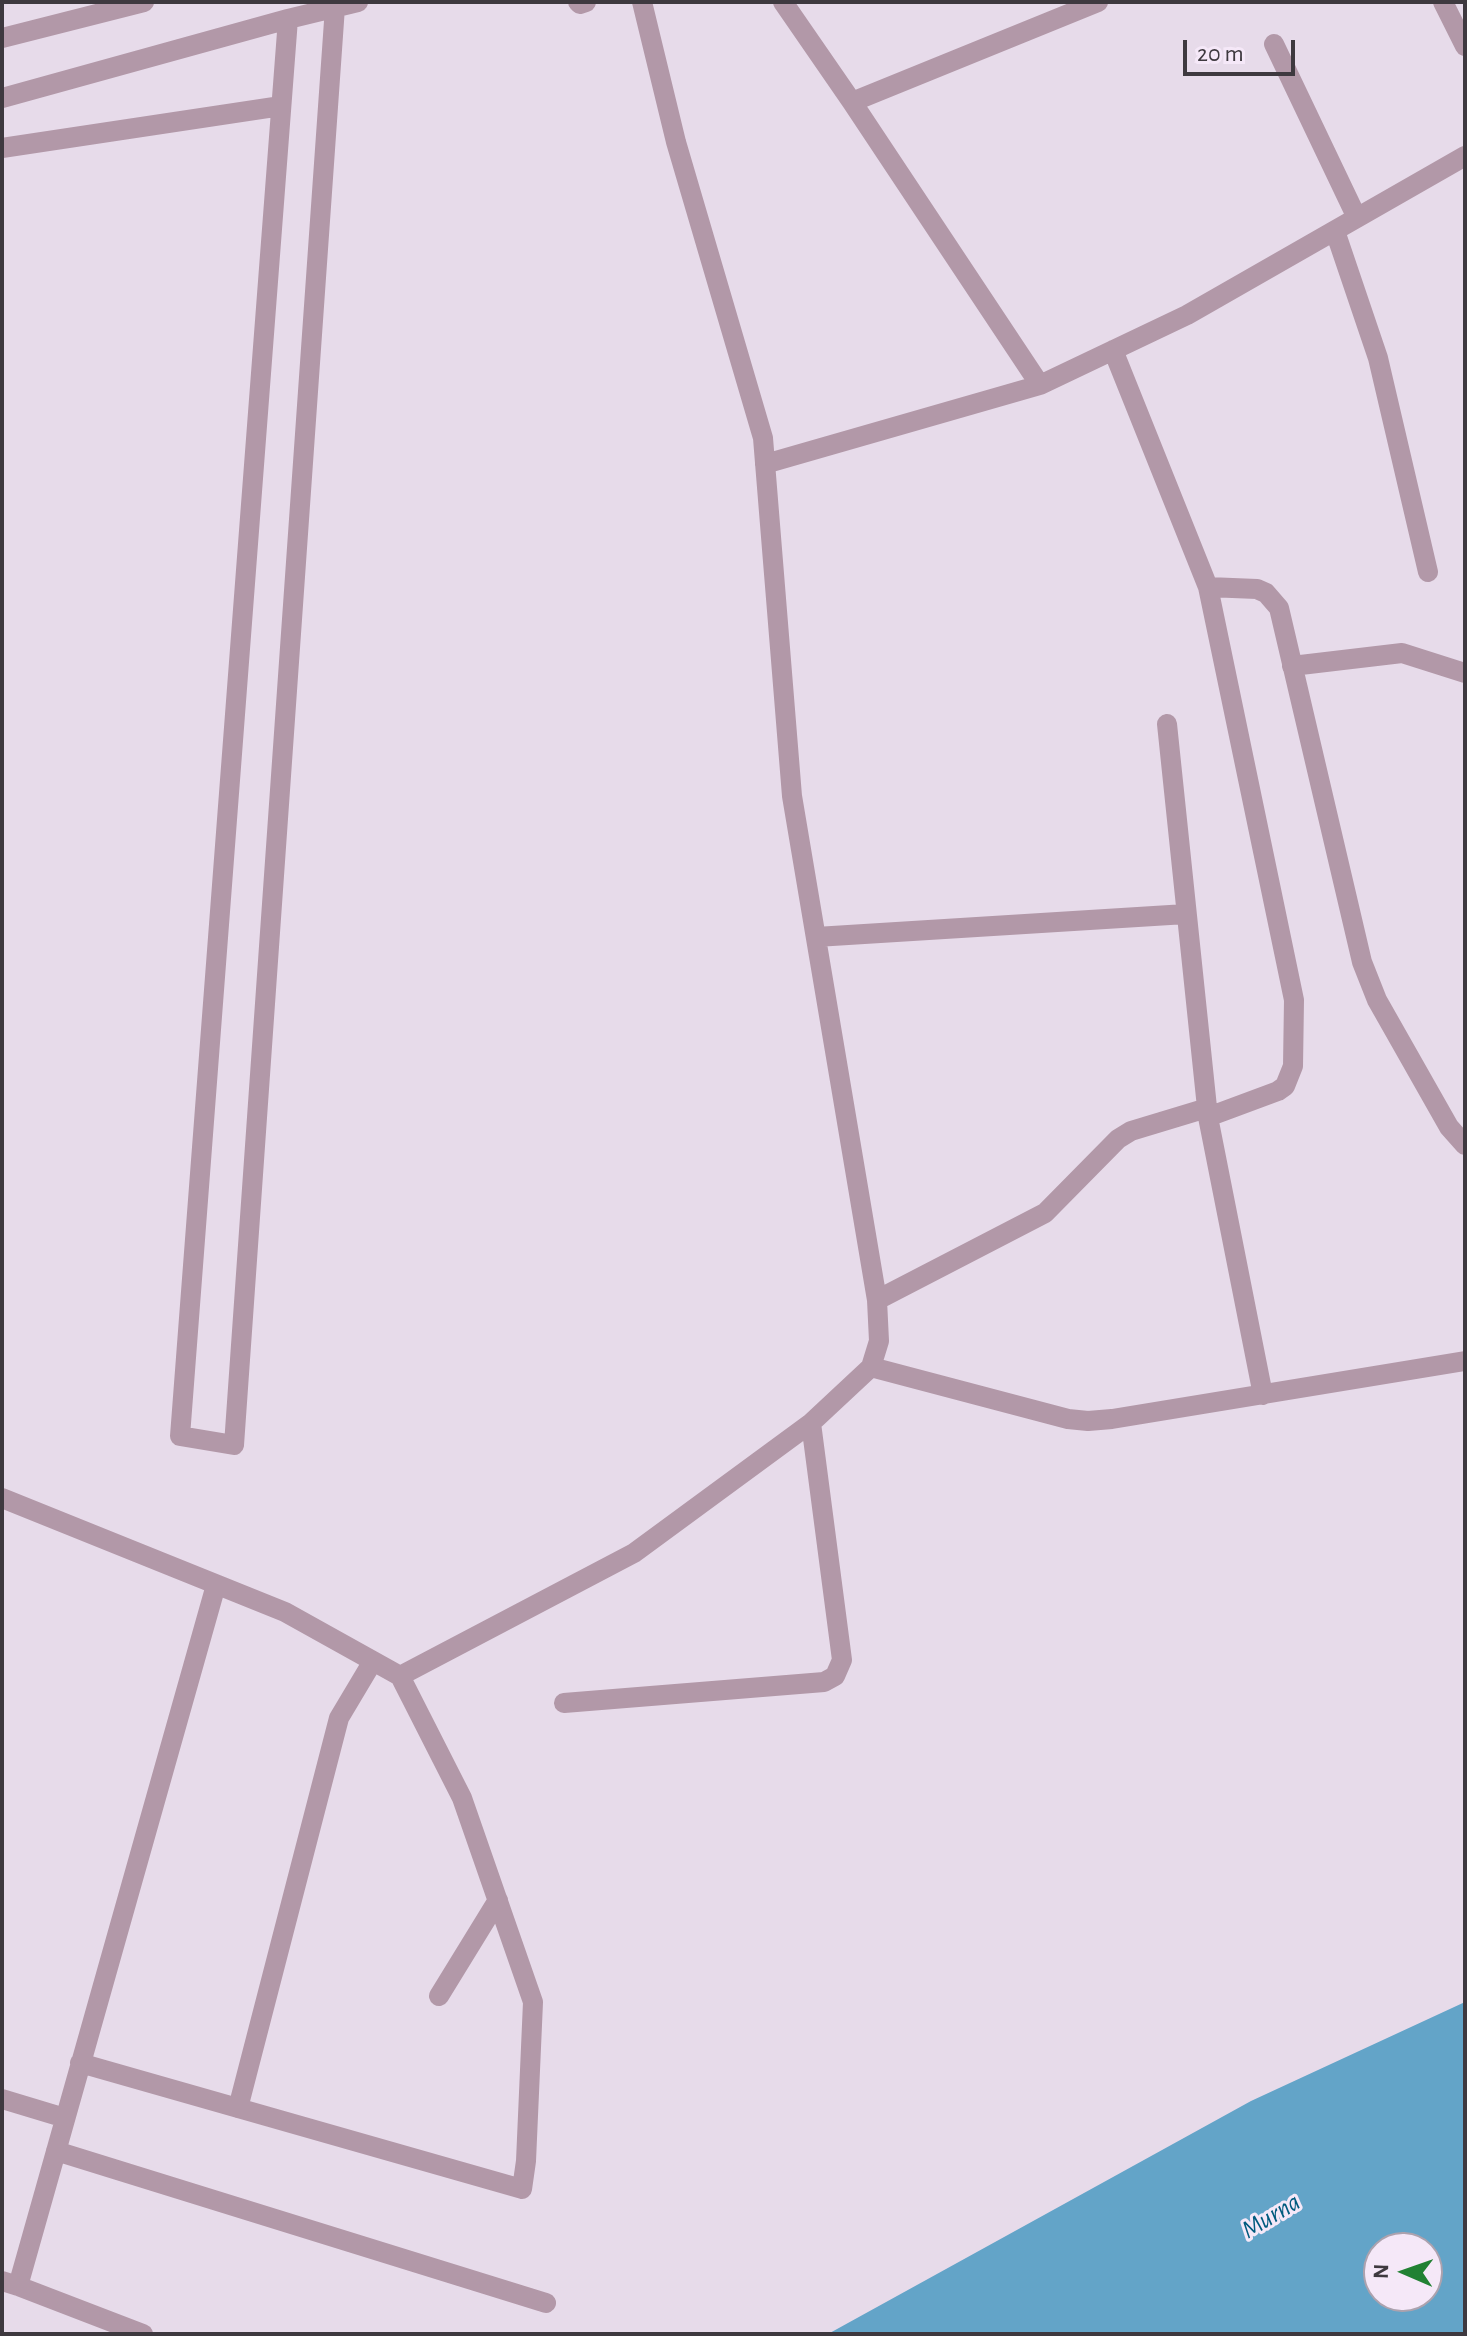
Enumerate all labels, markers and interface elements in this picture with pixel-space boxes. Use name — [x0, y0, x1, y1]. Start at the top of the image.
scale bar — [1187, 24, 1299, 74]
text: 20 m — [1197, 42, 1244, 66]
water label: Murna — [1236, 2186, 1306, 2246]
north arrow — [1363, 2232, 1443, 2312]
text: N — [1370, 2263, 1392, 2279]

